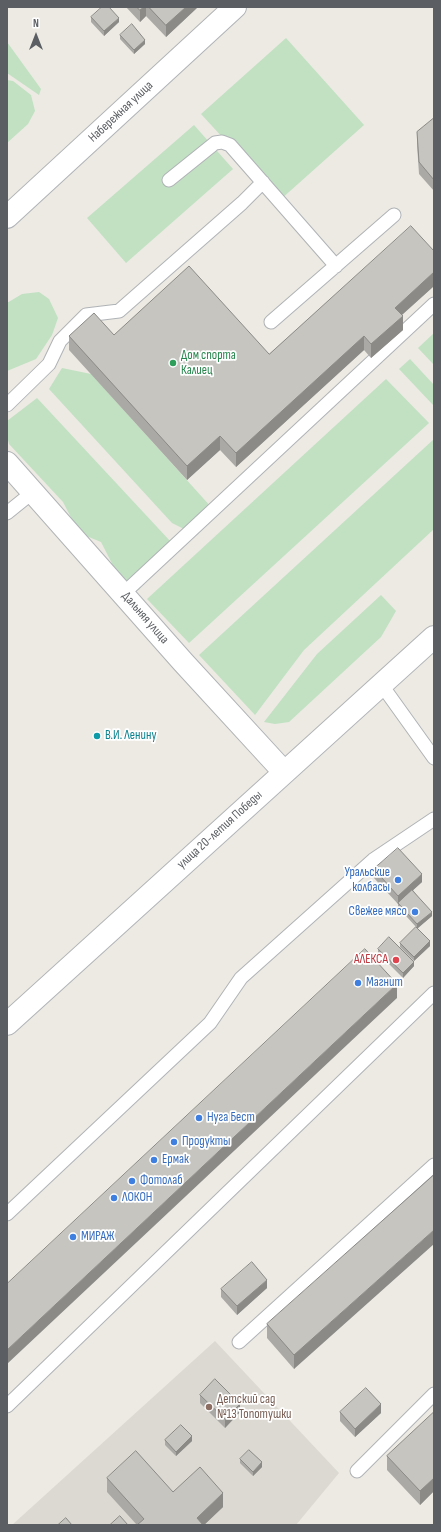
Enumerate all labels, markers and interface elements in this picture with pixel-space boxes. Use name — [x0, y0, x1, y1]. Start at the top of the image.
north arrow — [16, 16, 56, 56]
text: N — [33, 17, 39, 30]
street label: Набережная улица — [85, 78, 157, 146]
place label: Дом спорта Калиец — [181, 348, 236, 379]
marker: Дом спорта Калиец — [168, 358, 178, 368]
street label: Дальняя улица — [118, 589, 172, 647]
place label: В.И. Ленину — [105, 728, 156, 744]
marker: В.И. Ленину — [92, 731, 102, 741]
street label: улица 20-летия Победы — [174, 788, 266, 872]
place label: Уральские колбасы — [344, 865, 390, 896]
marker: Уральские колбасы — [393, 875, 403, 885]
place label: Свежее мясо — [349, 904, 407, 920]
marker: Свежее мясо — [410, 907, 420, 917]
place label: АЛЕКСА — [354, 952, 388, 968]
marker: АЛЕКСА — [391, 955, 401, 965]
place label: Магнит — [366, 975, 403, 991]
marker: Магнит — [353, 978, 363, 988]
place label: Нуга Бест — [207, 1110, 255, 1126]
marker: Нуга Бест — [194, 1113, 204, 1123]
place label: Продукты — [182, 1134, 230, 1150]
marker: Продукты — [169, 1137, 179, 1147]
place label: Ермак — [162, 1152, 189, 1168]
marker: Ермак — [149, 1155, 159, 1165]
place label: Фотолаб — [140, 1173, 183, 1189]
marker: Фотолаб — [127, 1176, 137, 1186]
place label: ЛОКОН — [122, 1190, 152, 1206]
marker: ЛОКОН — [109, 1193, 119, 1203]
place label: МИРАЖ — [81, 1229, 114, 1245]
marker: МИРАЖ — [68, 1232, 78, 1242]
place label: Детский сад №13 Топотушки — [217, 1392, 292, 1423]
marker: Детский сад №13 Топотушки — [204, 1402, 214, 1412]

